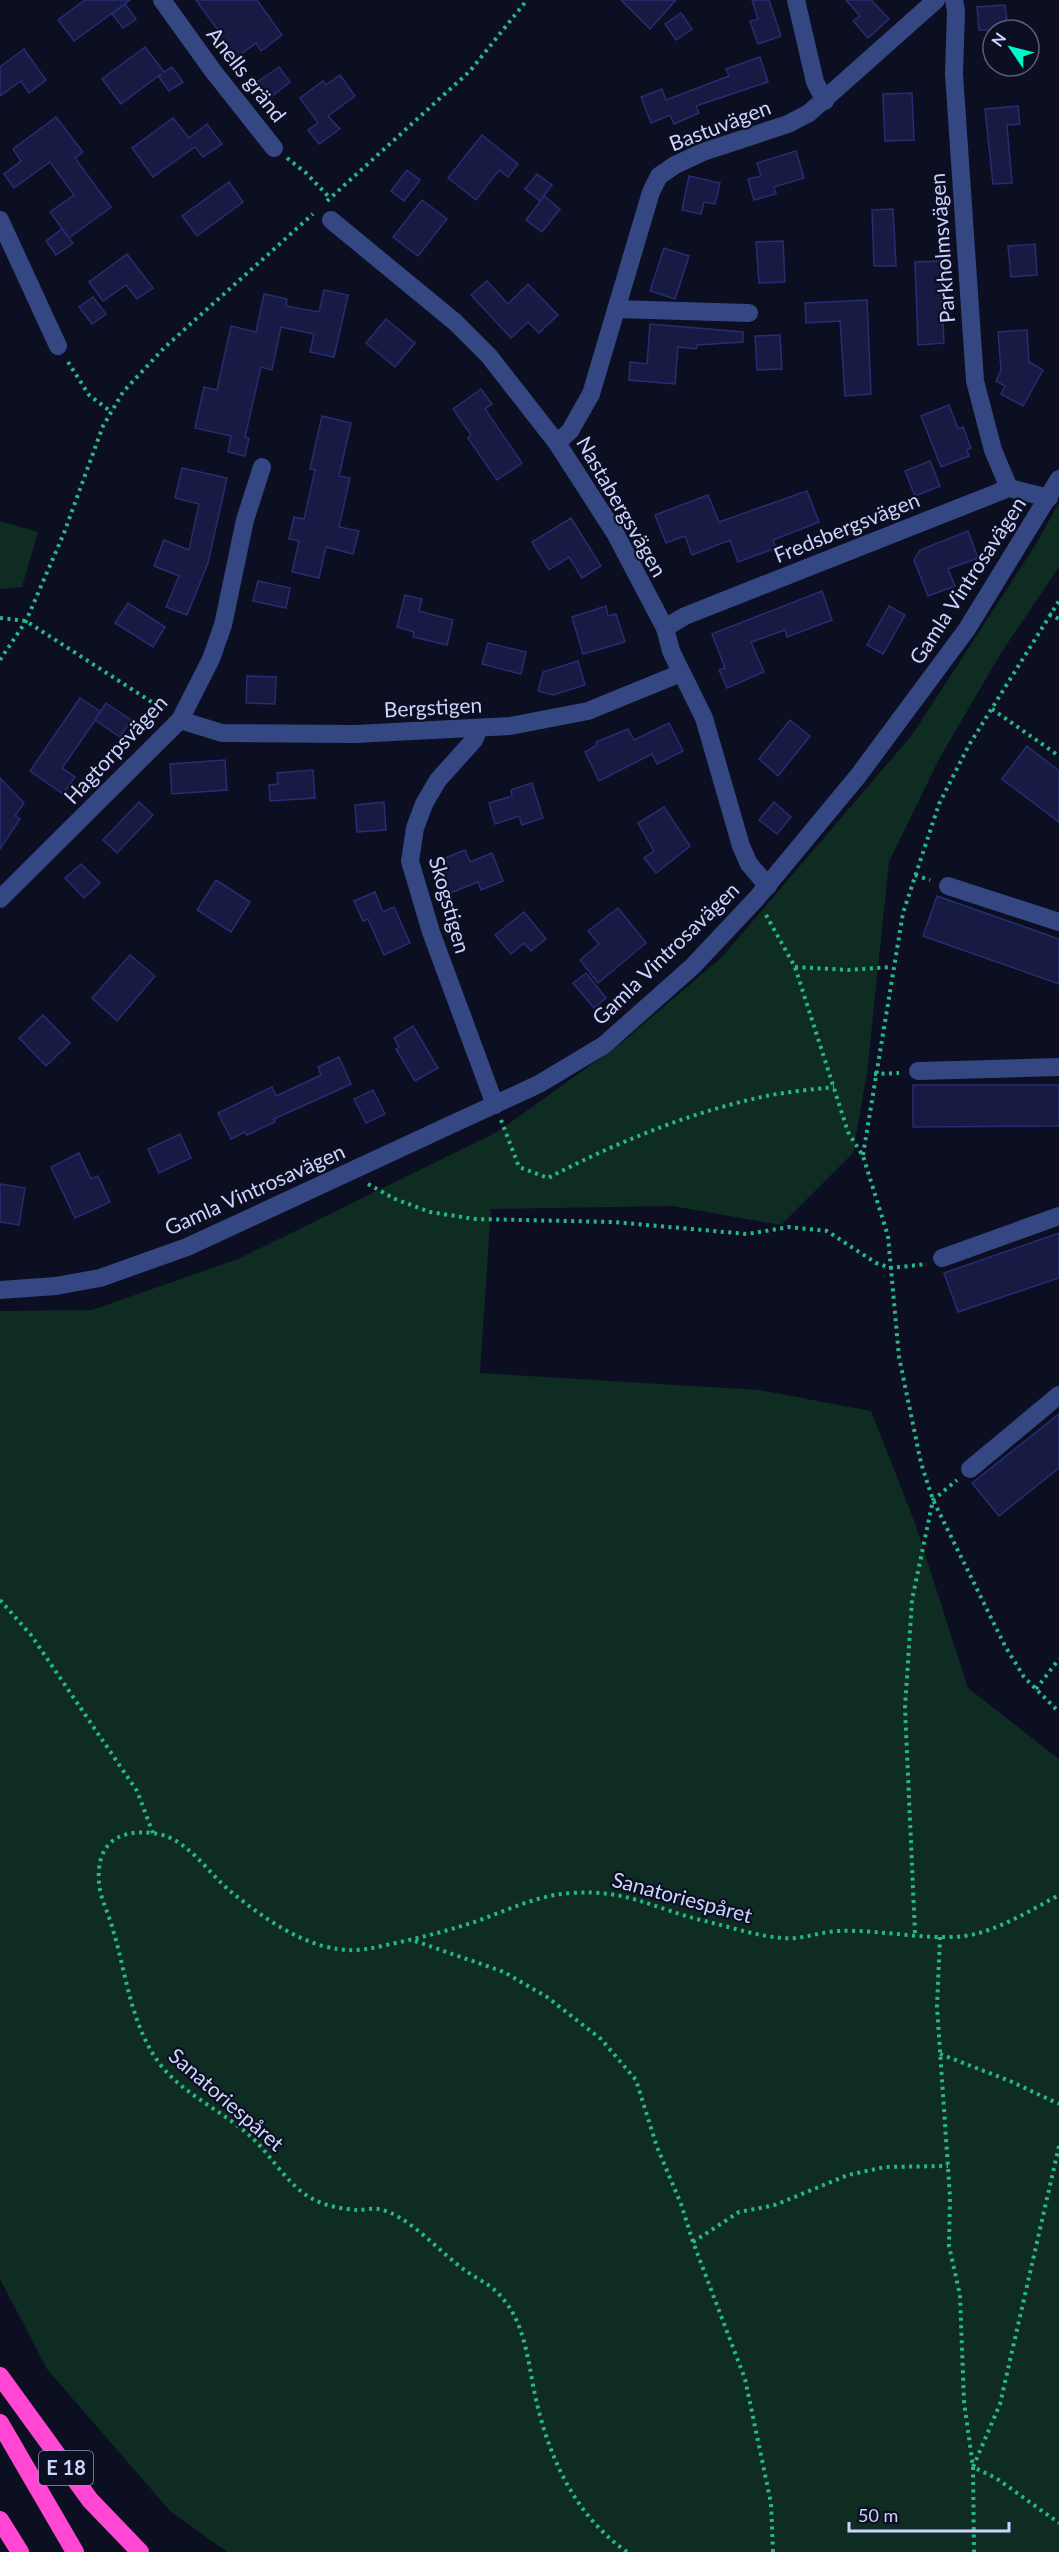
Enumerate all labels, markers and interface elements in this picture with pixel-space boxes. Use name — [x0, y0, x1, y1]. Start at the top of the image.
north arrow — [981, 18, 1041, 78]
street label: Anells gränd — [202, 22, 292, 127]
text: N — [987, 29, 1010, 50]
street label: Bastuvägen — [665, 94, 774, 155]
street label: Parkholmsvägen — [924, 172, 959, 324]
street label: Nastabergsvägen — [572, 432, 673, 581]
street label: Fredsbergsvägen — [770, 486, 923, 567]
street label: Gamla Vintrosavägen — [903, 492, 1030, 669]
street label: Hagtorpsvägen — [58, 689, 172, 808]
street label: Bergstigen — [383, 691, 483, 722]
street label: Skogstigen — [425, 853, 476, 956]
street label: Gamla Vintrosavägen — [586, 876, 744, 1029]
street label: Gamla Vintrosavägen — [161, 1138, 348, 1240]
street label: Sanatoriespåret — [610, 1866, 756, 1927]
street label: Sanatoriespåret — [164, 2042, 290, 2156]
road number: E 18 — [39, 2451, 93, 2485]
scale bar — [849, 2495, 1010, 2533]
text: 50 m — [858, 2504, 898, 2526]

